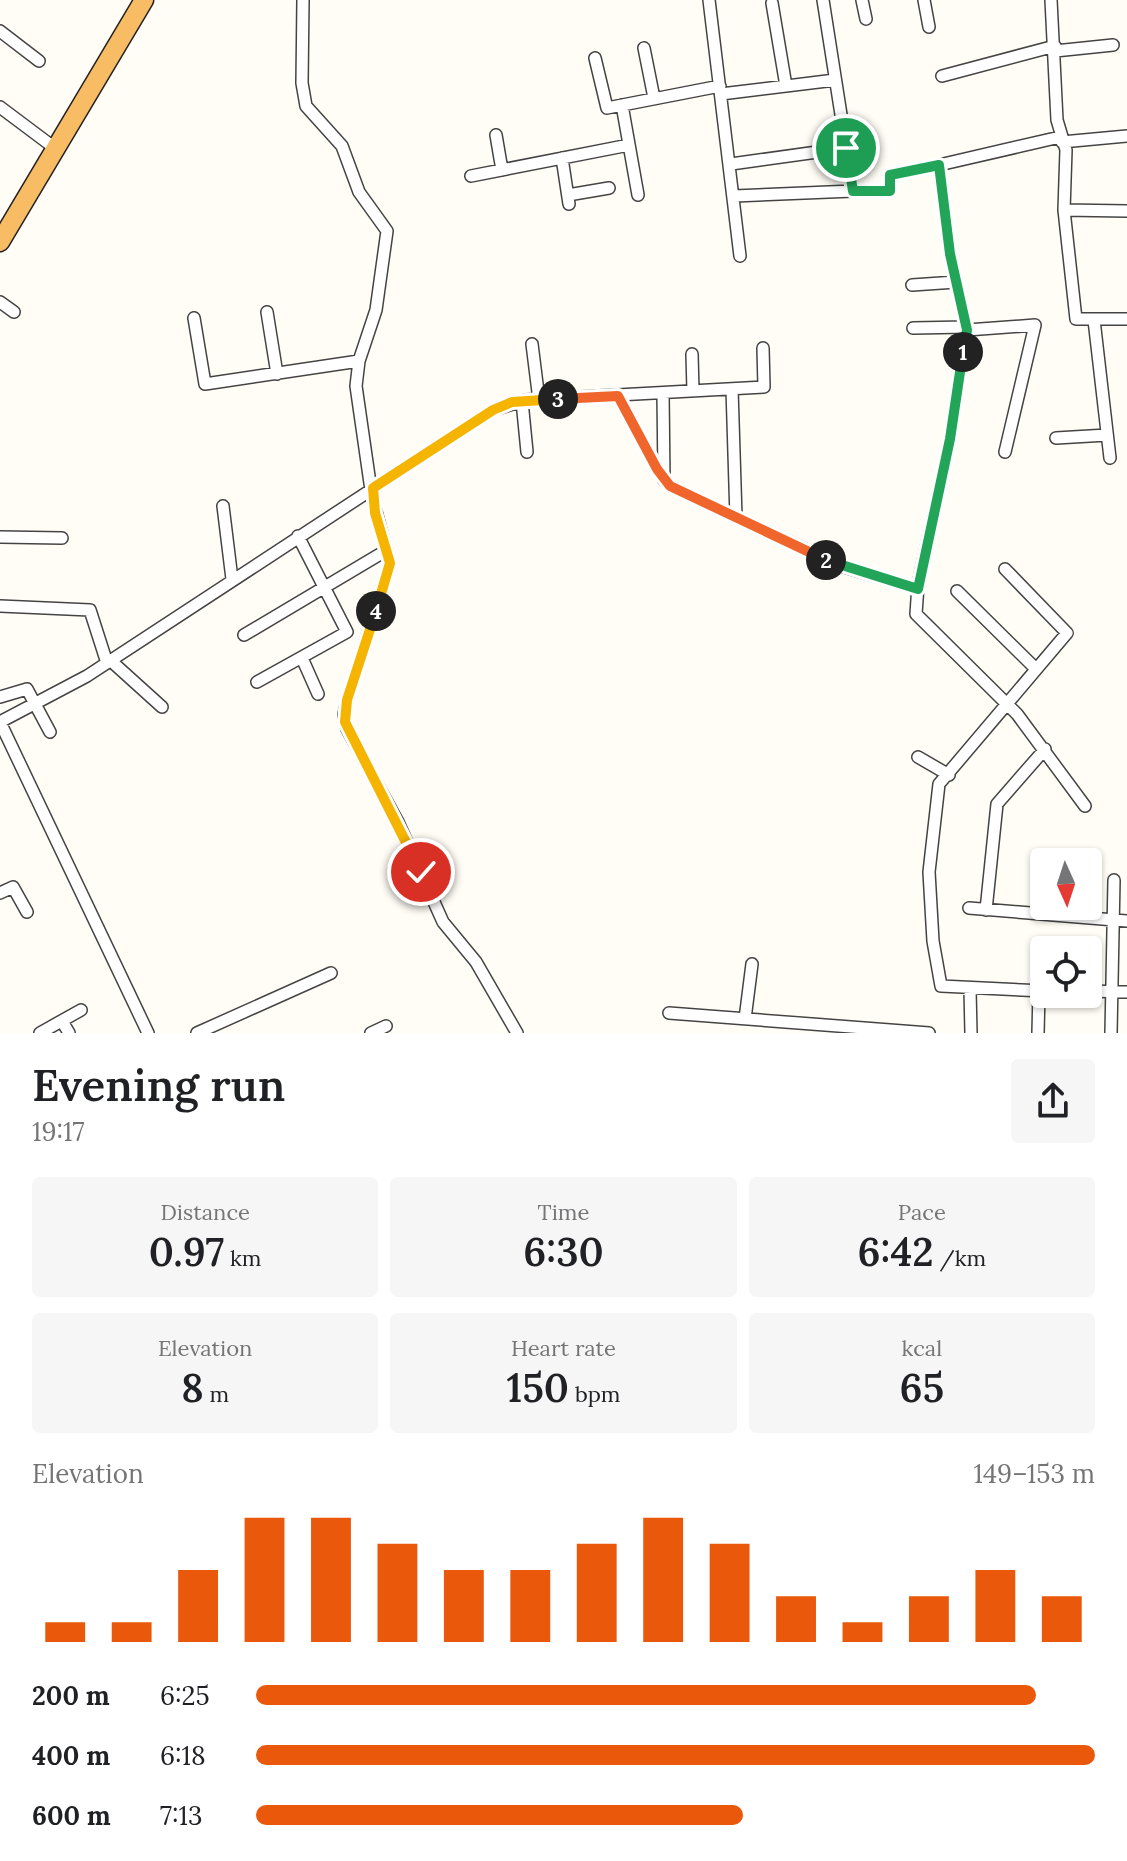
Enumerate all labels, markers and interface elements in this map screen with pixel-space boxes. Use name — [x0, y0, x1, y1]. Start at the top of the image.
pin — [812, 114, 880, 182]
icon: arrive — [824, 126, 868, 170]
pin: 1 — [943, 332, 983, 372]
text: 1 — [959, 338, 967, 366]
pin: 3 — [538, 379, 578, 419]
text: 3 — [552, 385, 564, 413]
pin: 2 — [806, 540, 846, 580]
text: 2 — [820, 546, 832, 574]
pin: 4 — [356, 591, 396, 631]
text: 4 — [370, 597, 382, 625]
pin — [387, 838, 455, 906]
north arrow — [1030, 848, 1102, 920]
map controls — [1030, 848, 1102, 1008]
icon: check — [399, 850, 443, 894]
button: locate — [1030, 936, 1102, 1008]
text: Evening run — [32, 1057, 285, 1113]
button: share — [1011, 1059, 1095, 1143]
text: 19:17 — [32, 1115, 84, 1148]
text: Distance — [160, 1198, 250, 1226]
text: Time — [538, 1198, 589, 1226]
text: Pace — [898, 1198, 946, 1226]
text: 0.97 — [149, 1226, 224, 1277]
text: 6:30 — [523, 1226, 604, 1277]
text: 6:42 — [858, 1226, 934, 1277]
text: km — [224, 1244, 262, 1272]
text: /km — [934, 1244, 986, 1272]
text: Elevation — [158, 1334, 252, 1362]
text: Heart rate — [511, 1334, 616, 1362]
text: kcal — [902, 1334, 942, 1362]
text: 8 — [181, 1362, 204, 1413]
text: 150 — [506, 1362, 569, 1413]
text: 65 — [899, 1362, 944, 1413]
text: m — [204, 1380, 229, 1408]
text: bpm — [569, 1380, 621, 1408]
text: Elevation — [32, 1457, 144, 1490]
text: 149–153 m — [974, 1457, 1095, 1490]
text: 200 m — [32, 1679, 110, 1712]
text: 6:25 — [160, 1679, 210, 1712]
text: 400 m — [32, 1739, 110, 1772]
text: 6:18 — [160, 1739, 206, 1772]
text: 600 m — [32, 1799, 111, 1832]
text: 7:13 — [160, 1799, 202, 1832]

